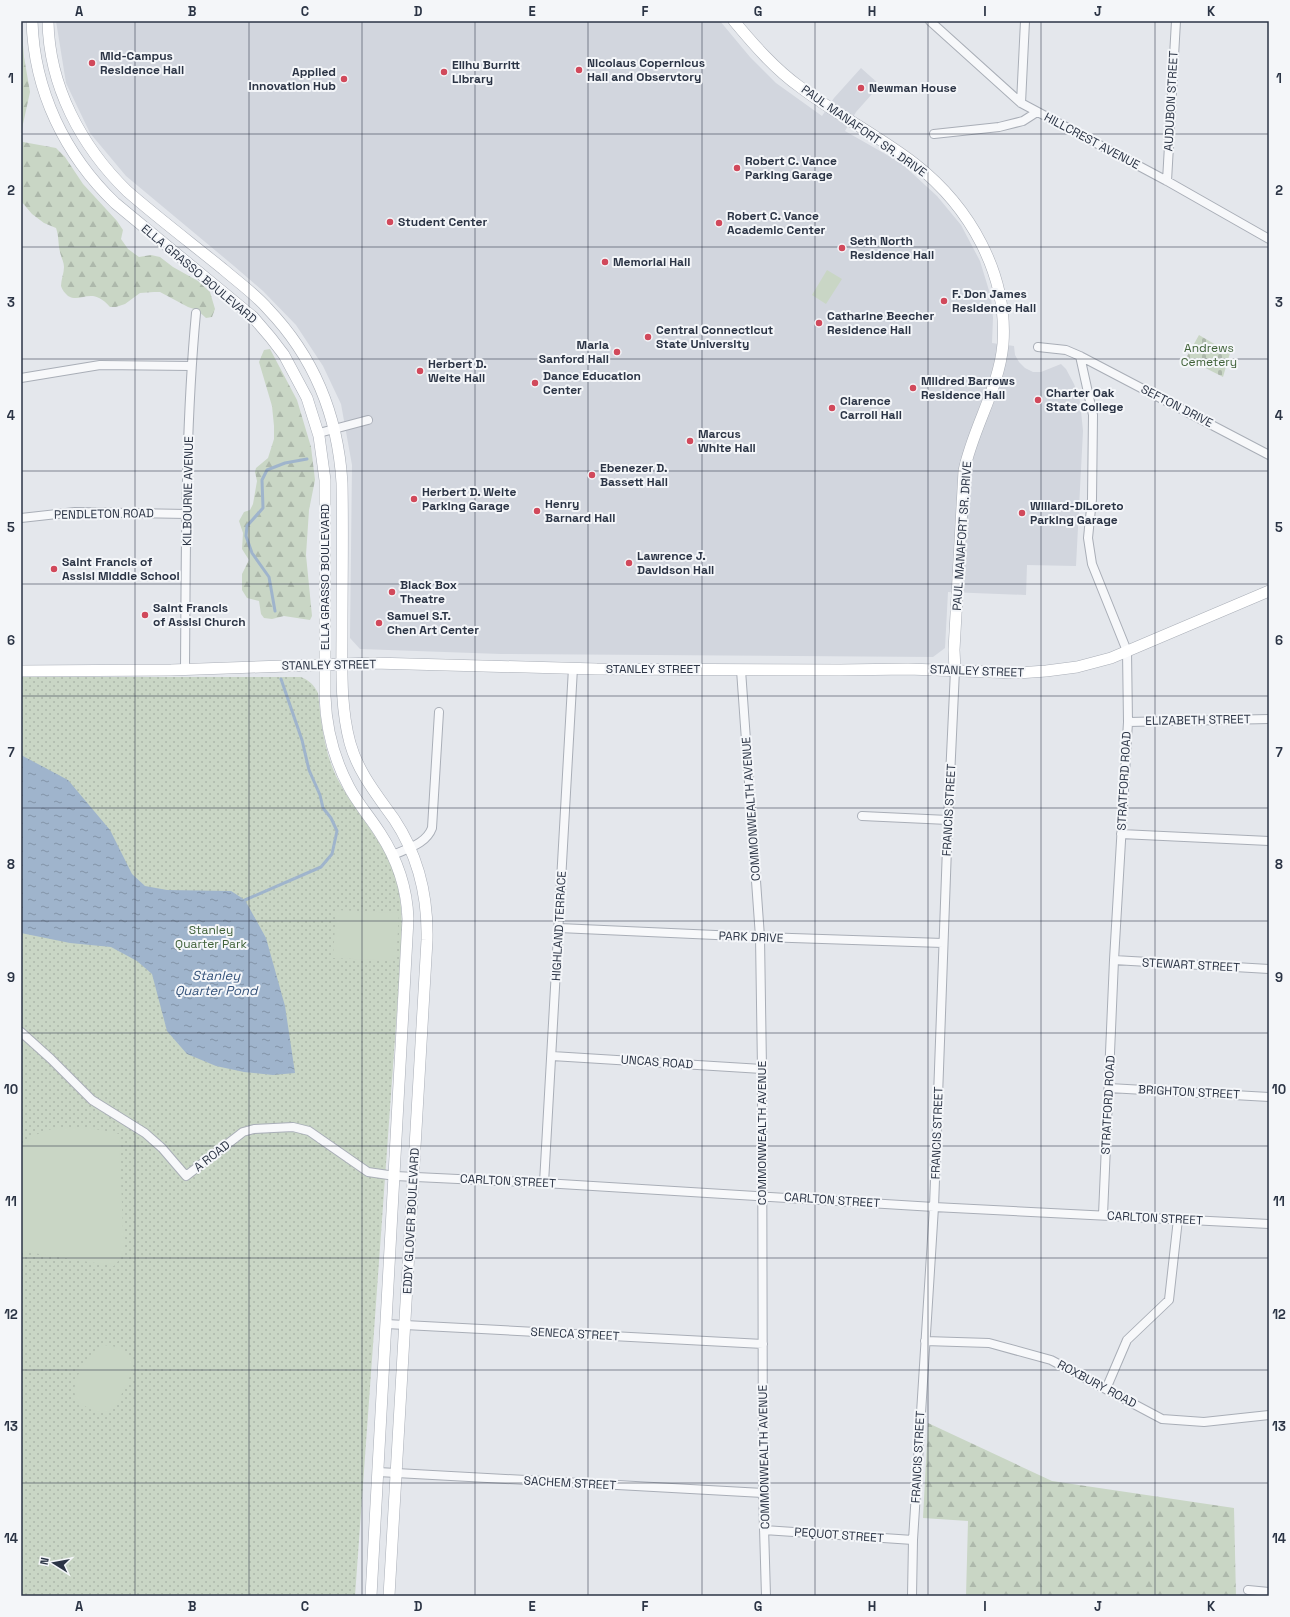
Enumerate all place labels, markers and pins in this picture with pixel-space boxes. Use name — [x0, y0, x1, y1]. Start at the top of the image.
place label: Mid-Campus Residence Hall — [100, 48, 184, 78]
place label: Nicolaus Copernicus Hall and Observtory — [587, 55, 705, 85]
place label: Elihu Burritt Library — [452, 57, 520, 87]
marker: Mid-Campus Residence Hall — [87, 58, 97, 68]
place label: Applied Innovation Hub — [249, 64, 336, 94]
marker: Nicolaus Copernicus Hall and Observtory — [574, 65, 584, 75]
marker: Elihu Burritt Library — [439, 67, 449, 77]
marker: Applied Innovation Hub — [339, 74, 349, 84]
place label: Newman House — [869, 80, 957, 96]
marker: Newman House — [856, 83, 866, 93]
place label: Robert C. Vance Parking Garage — [745, 153, 837, 183]
marker: Robert C. Vance Parking Garage — [732, 163, 742, 173]
place label: Robert C. Vance Academic Center — [727, 208, 826, 238]
place label: Student Center — [398, 214, 488, 230]
marker: Student Center — [385, 217, 395, 227]
marker: Robert C. Vance Academic Center — [714, 218, 724, 228]
place label: Seth North Residence Hall — [850, 233, 934, 263]
marker: Seth North Residence Hall — [837, 243, 847, 253]
place label: Memorial Hall — [613, 254, 690, 270]
marker: Memorial Hall — [600, 257, 610, 267]
place label: F. Don James Residence Hall — [952, 286, 1036, 316]
marker: F. Don James Residence Hall — [939, 296, 949, 306]
place label: Catharine Beecher Residence Hall — [827, 308, 935, 338]
marker: Catharine Beecher Residence Hall — [814, 318, 824, 328]
place label: Central Connecticut State University — [656, 322, 773, 352]
marker: Central Connecticut State University — [643, 332, 653, 342]
place label: Maria Sanford Hall — [539, 337, 609, 367]
marker: Maria Sanford Hall — [612, 347, 622, 357]
place label: Herbert D. Welte Hall — [428, 356, 487, 386]
marker: Herbert D. Welte Hall — [415, 366, 425, 376]
place label: Dance Education Center — [543, 368, 641, 398]
place label: Mildred Barrows Residence Hall — [921, 373, 1015, 403]
marker: Dance Education Center — [530, 378, 540, 388]
marker: Mildred Barrows Residence Hall — [908, 383, 918, 393]
place label: Charter Oak State College — [1046, 385, 1124, 415]
place label: Clarence Carroll Hall — [840, 393, 902, 423]
marker: Charter Oak State College — [1033, 395, 1043, 405]
marker: Clarence Carroll Hall — [827, 403, 837, 413]
place label: Marcus White Hall — [698, 426, 756, 456]
marker: Marcus White Hall — [685, 436, 695, 446]
place label: Ebenezer D. Bassett Hall — [600, 460, 668, 490]
marker: Ebenezer D. Bassett Hall — [587, 470, 597, 480]
place label: Herbert D. Welte Parking Garage — [422, 484, 516, 514]
marker: Herbert D. Welte Parking Garage — [409, 494, 419, 504]
place label: Henry Barnard Hall — [545, 496, 615, 526]
place label: Willard-DiLoreto Parking Garage — [1030, 498, 1124, 528]
marker: Henry Barnard Hall — [532, 506, 542, 516]
marker: Willard-DiLoreto Parking Garage — [1017, 508, 1027, 518]
place label: Lawrence J. Davidson Hall — [637, 548, 714, 578]
place label: Saint Francis of Assisi Middle School — [62, 554, 180, 584]
marker: Lawrence J. Davidson Hall — [624, 558, 634, 568]
marker: Saint Francis of Assisi Middle School — [49, 564, 59, 574]
place label: Black Box Theatre — [400, 577, 457, 607]
marker: Black Box Theatre — [387, 587, 397, 597]
place label: Saint Francis of Assisi Church — [153, 600, 246, 630]
place label: Samuel S.T. Chen Art Center — [387, 608, 479, 638]
marker: Saint Francis of Assisi Church — [140, 610, 150, 620]
marker: Samuel S.T. Chen Art Center — [374, 618, 384, 628]

